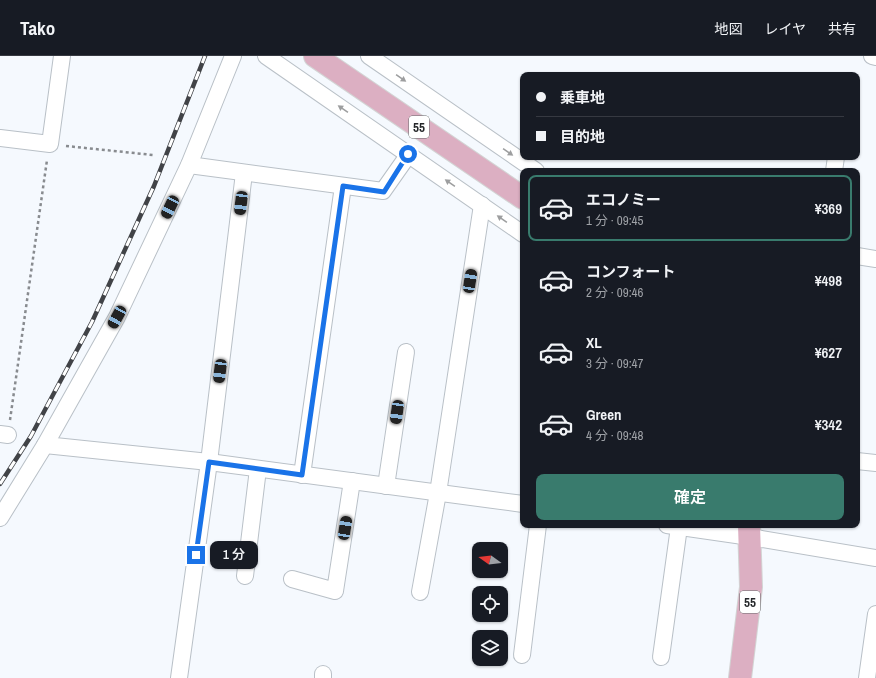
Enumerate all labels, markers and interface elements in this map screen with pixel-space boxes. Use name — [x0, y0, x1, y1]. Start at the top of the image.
text: Tako — [20, 15, 55, 41]
text: 地図 — [714, 20, 742, 38]
text: レイヤ — [764, 20, 806, 38]
text: 共有 — [828, 20, 856, 38]
one-way arrow — [396, 74, 406, 82]
text: 乗車地 — [560, 87, 605, 108]
one-way arrow — [338, 105, 348, 113]
road number: 55 — [409, 116, 429, 138]
text: 目的地 — [560, 126, 605, 147]
route start — [399, 145, 417, 163]
one-way arrow — [503, 148, 514, 156]
one-way arrow — [445, 179, 455, 187]
text: エコノミー — [586, 189, 661, 210]
car — [234, 190, 248, 216]
icon: car — [538, 190, 574, 226]
car — [159, 194, 181, 220]
text: ¥369 — [815, 198, 842, 219]
text: 1 分 · 09:45 — [586, 212, 643, 229]
one-way arrow — [497, 215, 508, 223]
text: コンフォート — [586, 261, 676, 282]
icon: car — [538, 262, 574, 298]
car — [462, 268, 478, 294]
text: ¥498 — [815, 270, 842, 291]
text: 2 分 · 09:46 — [586, 284, 643, 301]
car — [106, 304, 128, 330]
text: XL — [586, 332, 602, 353]
icon: car — [538, 334, 574, 370]
text: ¥627 — [815, 342, 842, 363]
text: 3 分 · 09:47 — [586, 355, 643, 372]
car — [213, 358, 227, 384]
car — [389, 399, 405, 425]
text: Green — [586, 404, 622, 425]
icon: car — [538, 406, 574, 442]
text: ¥342 — [815, 414, 842, 435]
text: 4 分 · 09:48 — [586, 427, 643, 444]
button: 確定 — [536, 474, 844, 520]
car — [337, 515, 353, 541]
callout: 1 分 — [210, 541, 258, 569]
north arrow — [472, 542, 508, 578]
map controls — [472, 542, 508, 666]
route end — [187, 546, 205, 564]
text: 1 分 — [223, 546, 245, 563]
button: locate — [472, 586, 508, 622]
road number: 55 — [740, 591, 760, 613]
button: layers — [472, 630, 508, 666]

